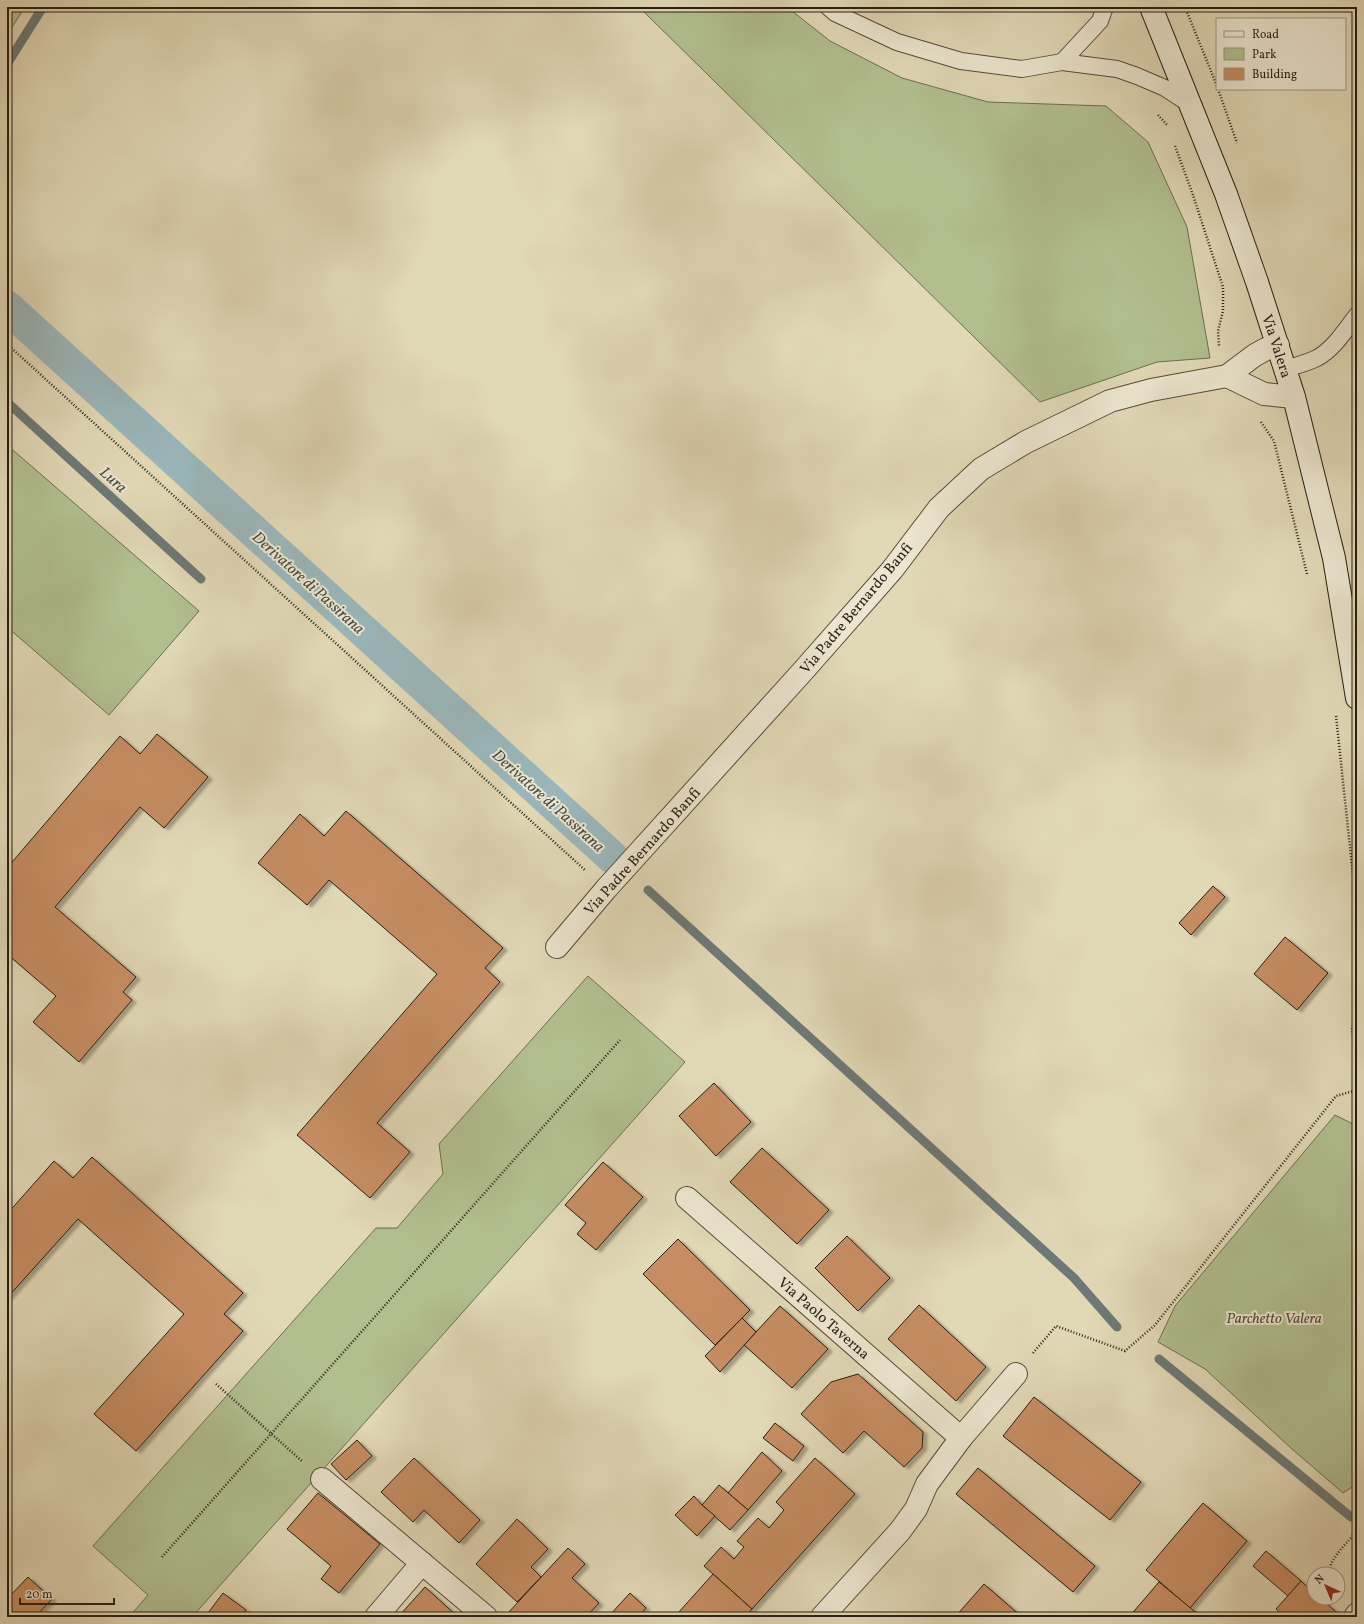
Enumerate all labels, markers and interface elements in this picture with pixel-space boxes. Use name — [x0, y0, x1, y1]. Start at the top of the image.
legend — [1216, 18, 1346, 90]
text: Road — [1252, 27, 1279, 43]
text: Park — [1252, 47, 1277, 63]
text: Building — [1252, 67, 1297, 83]
street label: Via Valera — [1255, 312, 1296, 381]
water label: Lura — [94, 462, 131, 499]
water label: Derivatore di Passirana — [247, 527, 369, 640]
street label: Via Padre Bernardo Banfi — [796, 539, 918, 679]
water label: Derivatore di Passirana — [487, 745, 609, 858]
street label: Via Padre Bernardo Banfi — [580, 783, 706, 921]
street label: Via Paolo Taverna — [772, 1273, 874, 1365]
park label: Parchetto Valera — [1226, 1309, 1322, 1330]
north arrow — [1306, 1566, 1346, 1606]
text: N — [1312, 1572, 1328, 1588]
scale bar — [20, 1580, 114, 1606]
text: 20 m — [26, 1587, 53, 1603]

